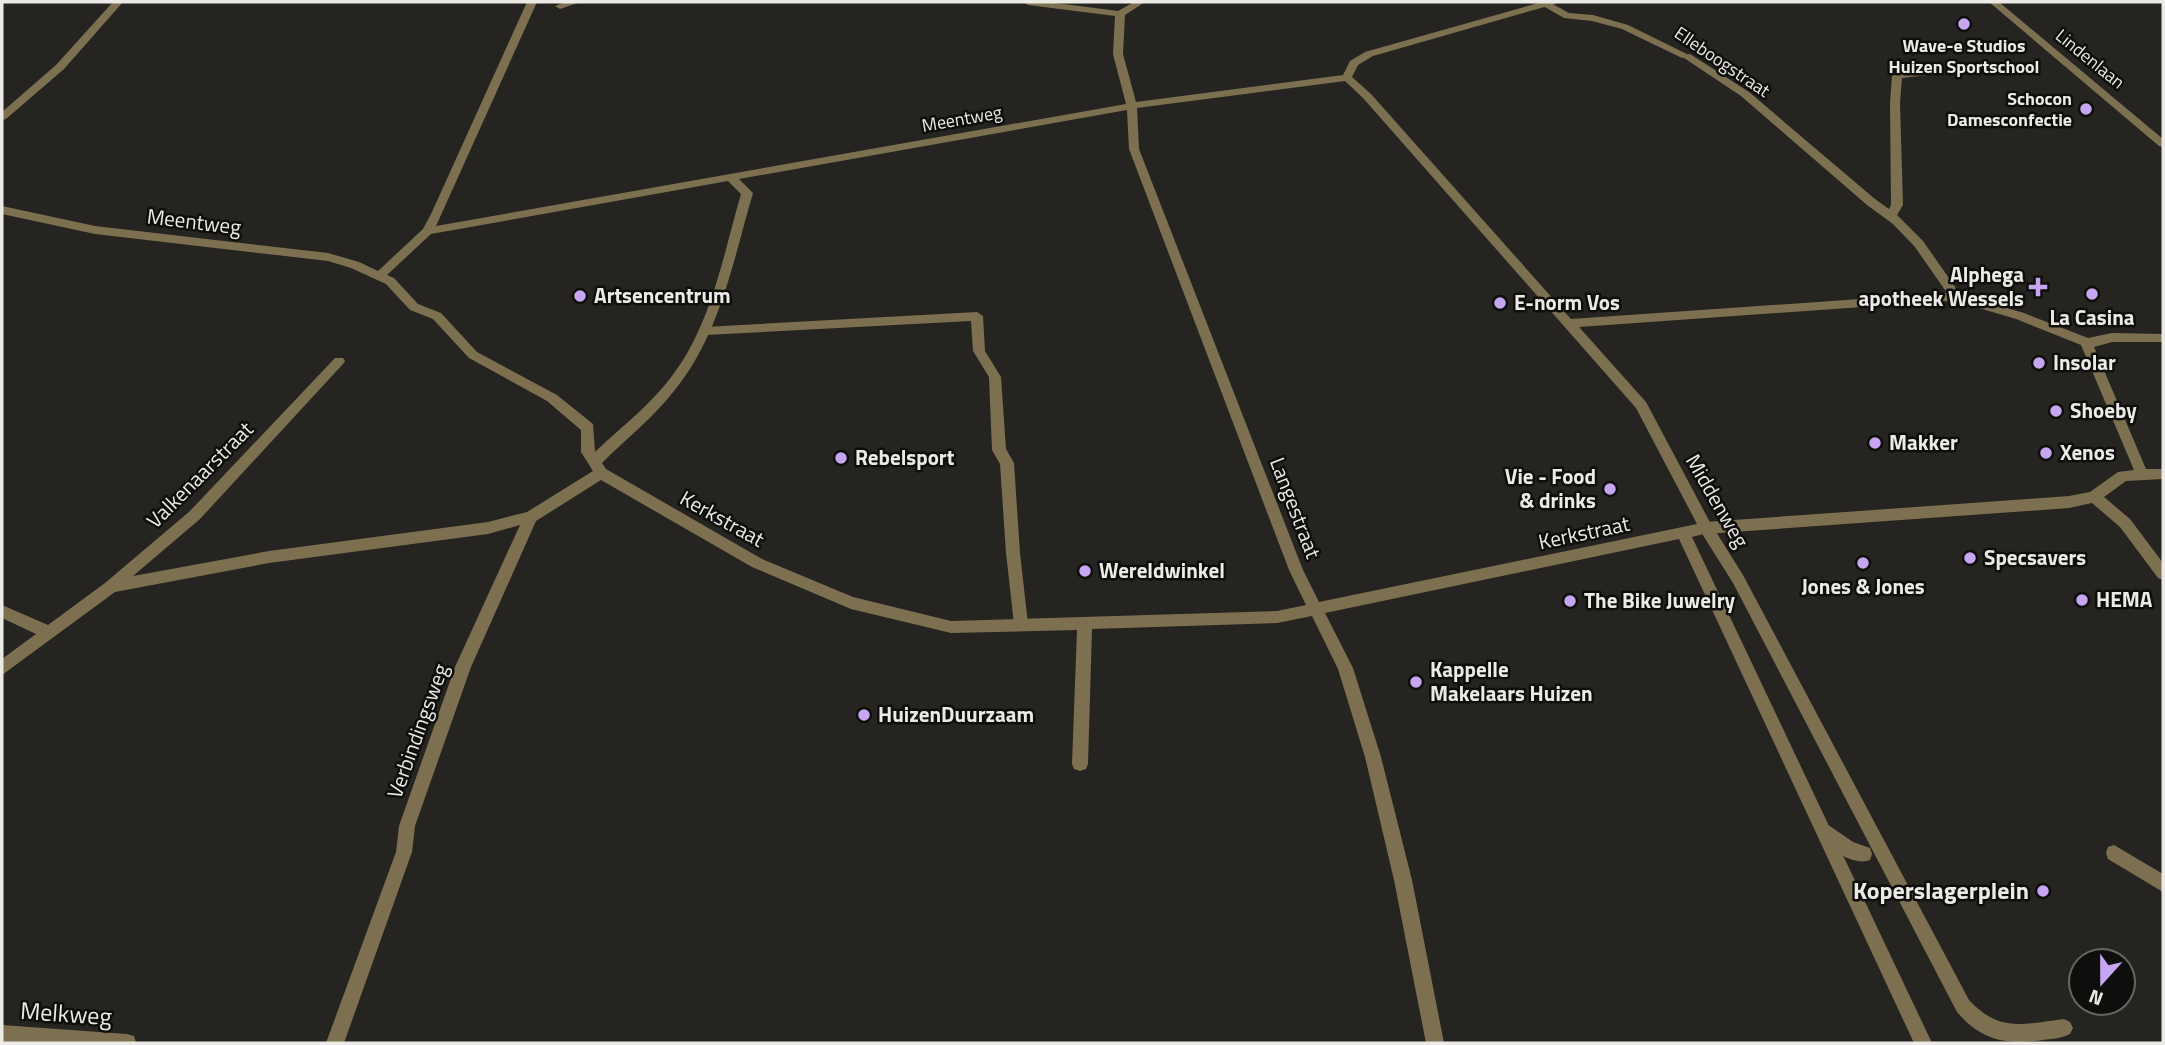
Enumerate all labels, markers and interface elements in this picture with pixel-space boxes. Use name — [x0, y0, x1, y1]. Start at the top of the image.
marker: Wave-e Studios Huizen Sportschool — [1956, 16, 1972, 32]
street label: Elleboogstraat — [1669, 20, 1776, 104]
street label: Lindenlaan — [2050, 22, 2131, 95]
place label: Wave-e Studios Huizen Sportschool — [1889, 32, 2039, 80]
place label: Schocon Damesconfectie — [1947, 85, 2072, 133]
street label: Meentweg — [920, 98, 1004, 139]
marker: Schocon Damesconfectie — [2078, 101, 2094, 117]
street label: Meentweg — [145, 199, 243, 243]
place label: Alphega apotheek Wessels — [1859, 258, 2024, 314]
place label: Artsencentrum — [594, 279, 731, 311]
marker: Alphega apotheek Wessels — [2030, 279, 2046, 295]
place label: E-norm Vos — [1514, 286, 1620, 318]
marker: La Casina — [2084, 286, 2100, 302]
marker: Artsencentrum — [572, 288, 588, 304]
marker: E-norm Vos — [1492, 295, 1508, 311]
place label: La Casina — [2049, 301, 2135, 333]
place label: Insolar — [2053, 346, 2116, 378]
marker: Insolar — [2031, 355, 2047, 371]
place label: Shoeby — [2070, 394, 2137, 426]
marker: Shoeby — [2048, 403, 2064, 419]
street label: Valkenaarstraat — [139, 413, 260, 535]
place label: Makker — [1889, 426, 1958, 458]
marker: Makker — [1867, 435, 1883, 451]
place label: Xenos — [2060, 436, 2115, 468]
place label: Rebelsport — [855, 441, 955, 473]
marker: Xenos — [2038, 445, 2054, 461]
street label: Middenweg — [1678, 448, 1758, 554]
marker: Rebelsport — [833, 450, 849, 466]
street label: Langestraat — [1262, 452, 1330, 563]
place label: Vie - Food & drinks — [1505, 460, 1596, 516]
marker: Vie - Food & drinks — [1602, 481, 1618, 497]
street label: Kerkstraat — [674, 482, 771, 555]
street label: Kerkstraat — [1535, 507, 1633, 557]
place label: Specsavers — [1984, 541, 2086, 573]
marker: Specsavers — [1962, 550, 1978, 566]
place label: Wereldwinkel — [1099, 554, 1225, 586]
marker: Jones & Jones — [1855, 555, 1871, 571]
marker: Wereldwinkel — [1077, 563, 1093, 579]
place label: Jones & Jones — [1801, 570, 1925, 602]
place label: HEMA — [2096, 583, 2153, 615]
place label: The Bike Juwelry — [1584, 584, 1736, 616]
marker: HEMA — [2074, 592, 2090, 608]
marker: The Bike Juwelry — [1562, 593, 1578, 609]
place label: Kappelle Makelaars Huizen — [1430, 653, 1593, 709]
street label: Verbindingsweg — [378, 659, 456, 802]
marker: Kappelle Makelaars Huizen — [1408, 674, 1424, 690]
place label: HuizenDuurzaam — [878, 698, 1034, 730]
marker: HuizenDuurzaam — [856, 707, 872, 723]
place label: Koperslagerplein — [1853, 872, 2029, 908]
marker: Koperslagerplein — [2035, 883, 2051, 899]
north arrow — [2067, 947, 2137, 1017]
text: N — [2084, 982, 2107, 1014]
street label: Melkweg — [19, 992, 113, 1034]

